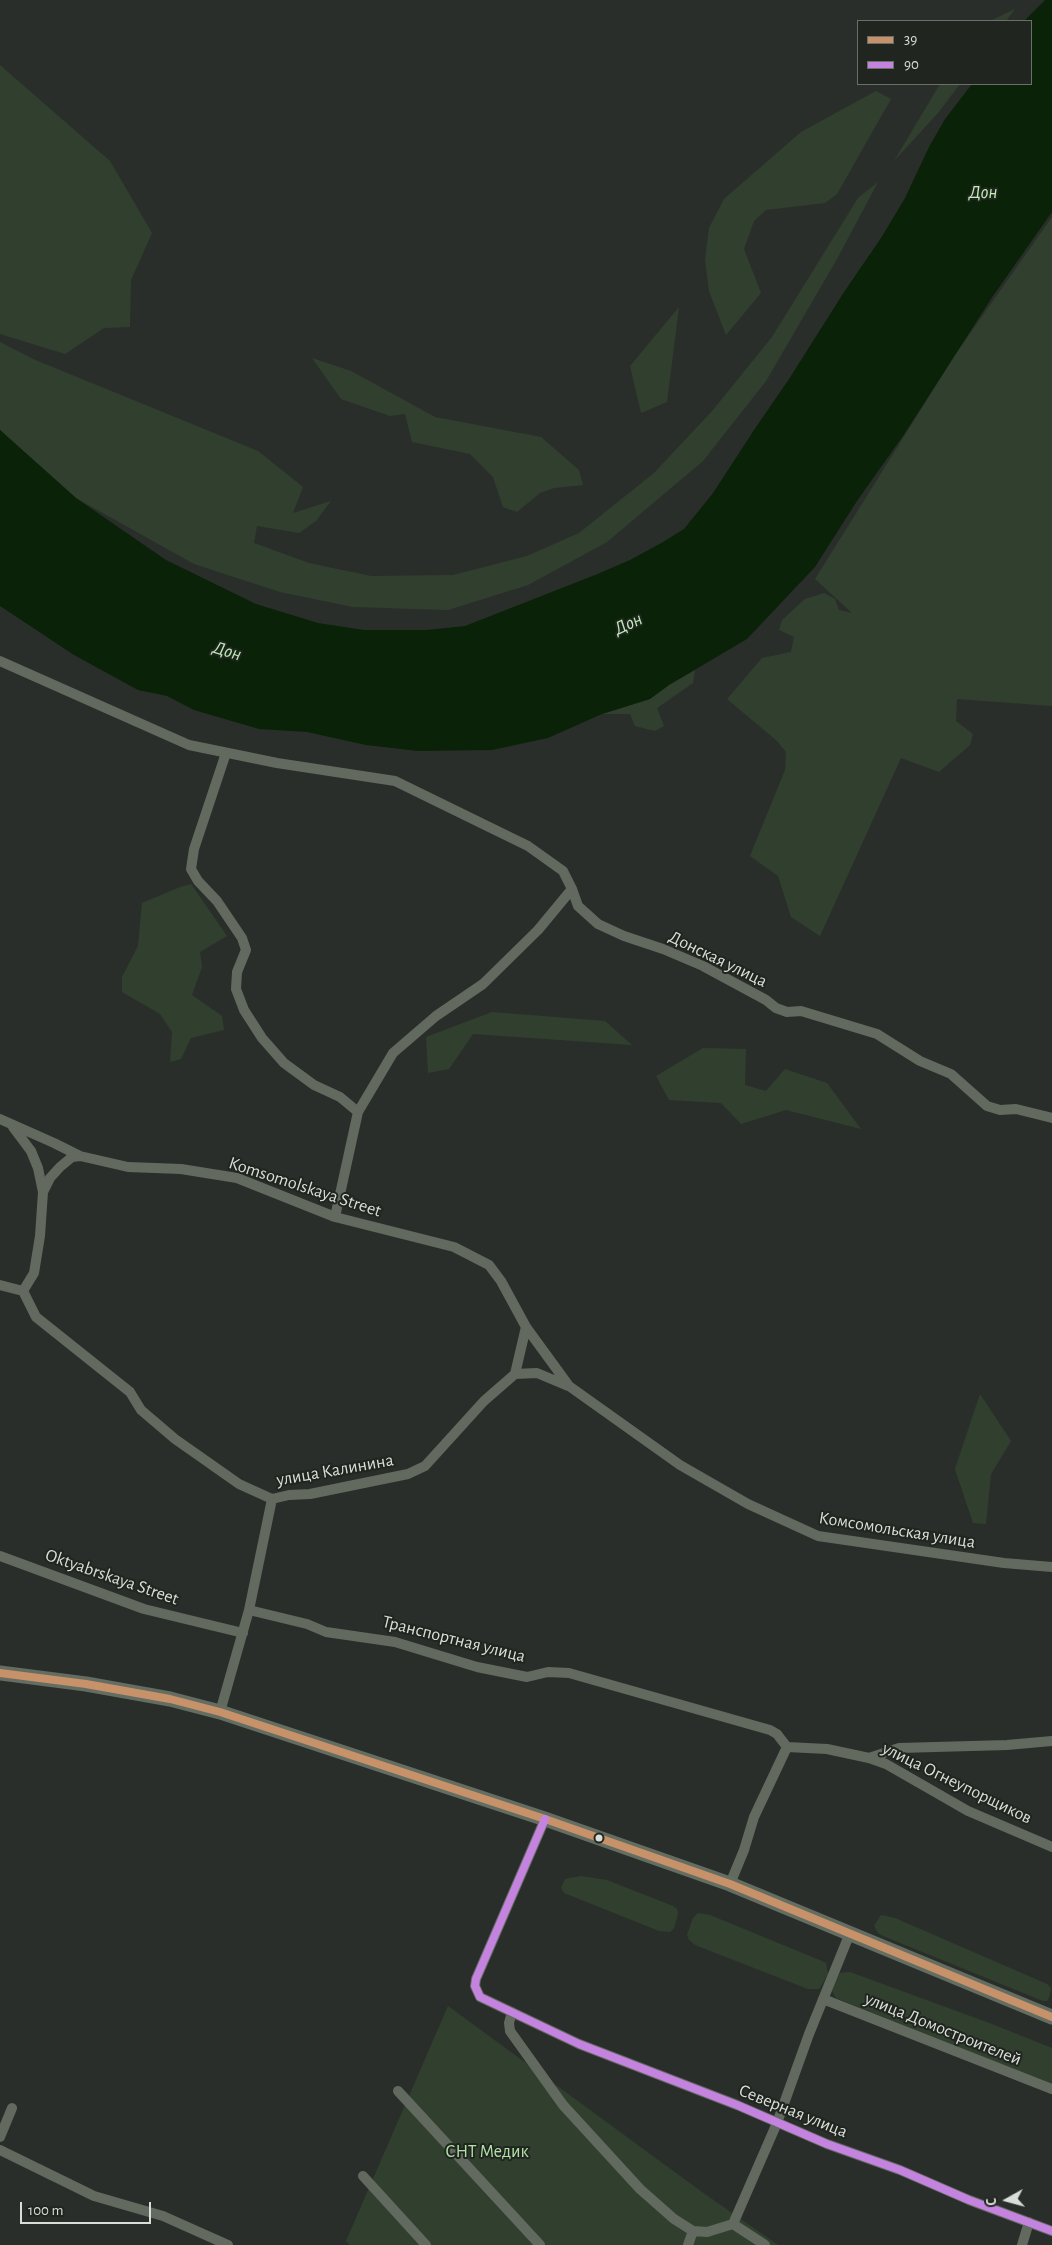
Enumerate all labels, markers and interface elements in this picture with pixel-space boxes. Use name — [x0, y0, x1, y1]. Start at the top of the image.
legend — [857, 20, 1032, 85]
text: 39 — [904, 32, 917, 47]
text: 90 — [904, 57, 919, 72]
water label: Дон — [969, 181, 997, 203]
water label: Дон — [610, 608, 646, 640]
water label: Дон — [210, 636, 244, 666]
street label: Донская улица — [665, 926, 771, 992]
street label: Komsomolskaya Street — [226, 1152, 384, 1222]
street label: улица Калинина — [275, 1449, 395, 1491]
street label: Комсомольская улица — [817, 1507, 977, 1553]
street label: Oktyabrskaya Street — [42, 1544, 182, 1610]
street label: Транспортная улица — [380, 1611, 528, 1667]
street label: улица Огнеупорщиков — [879, 1737, 1035, 1829]
unlabelled marker — [594, 1833, 604, 1843]
street label: улица Домостроителей — [861, 1988, 1025, 2070]
street label: Северная улица — [735, 2079, 851, 2143]
park label: СНТ Медик — [445, 2141, 529, 2163]
north arrow — [982, 2175, 1032, 2225]
scale bar — [22, 2192, 154, 2224]
text: С — [985, 2197, 1000, 2207]
text: 100 m — [28, 2203, 63, 2218]

